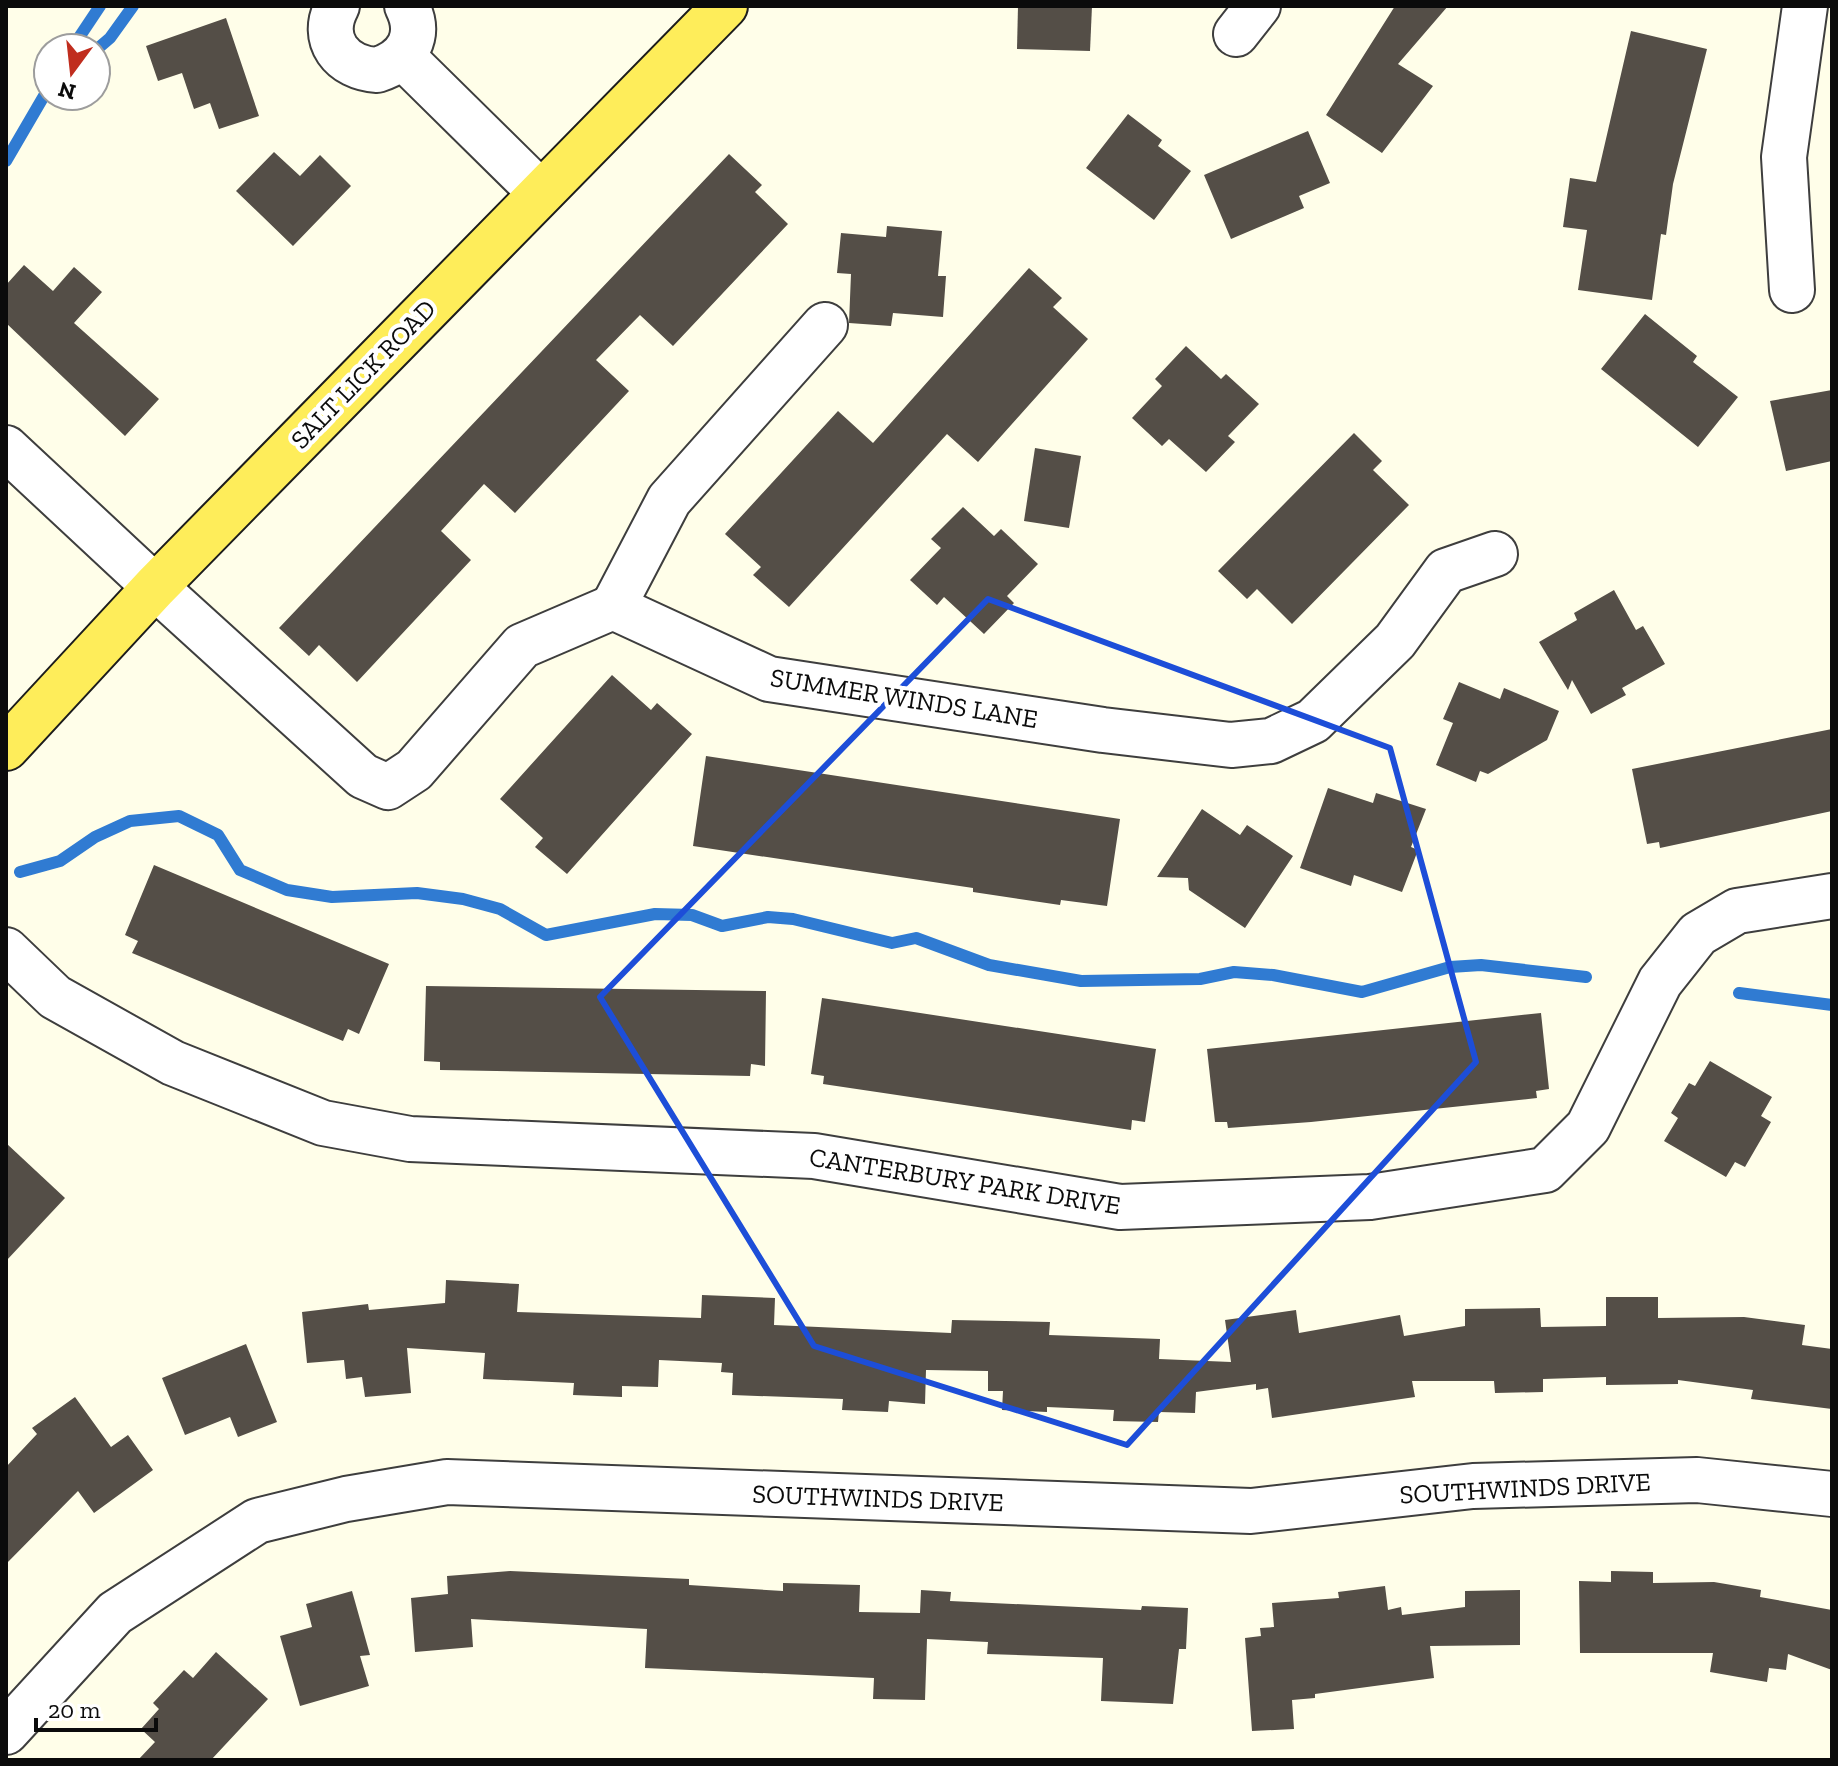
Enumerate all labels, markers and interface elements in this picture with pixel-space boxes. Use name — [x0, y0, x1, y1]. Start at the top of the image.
north arrow — [32, 32, 112, 112]
text: N — [55, 76, 79, 106]
street label: SALT LICK ROAD — [284, 293, 442, 455]
street label: SUMMER WINDS LANE — [768, 661, 1040, 735]
street label: CANTERBURY PARK DRIVE — [807, 1141, 1123, 1221]
street label: SOUTHWINDS DRIVE — [1399, 1465, 1651, 1511]
street label: SOUTHWINDS DRIVE — [752, 1478, 1004, 1518]
scale bar — [36, 1682, 156, 1732]
text: 20 m — [48, 1695, 101, 1724]

